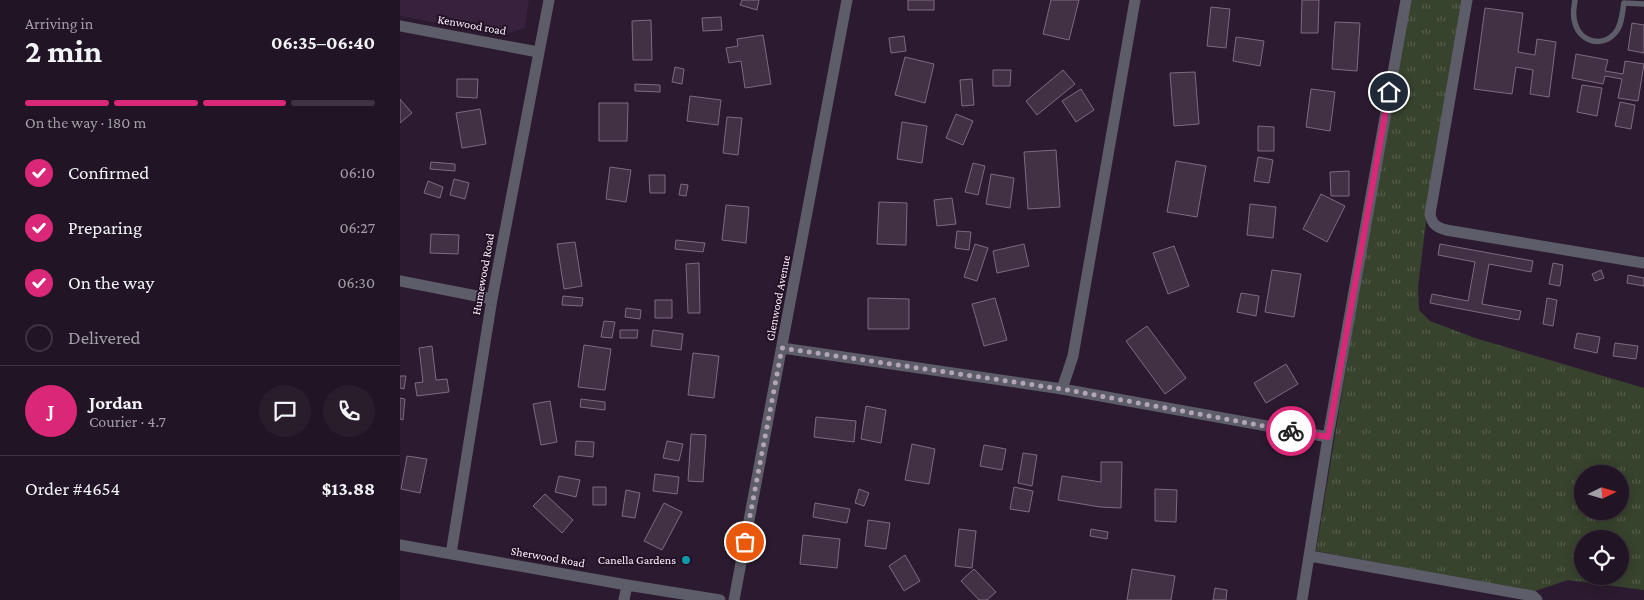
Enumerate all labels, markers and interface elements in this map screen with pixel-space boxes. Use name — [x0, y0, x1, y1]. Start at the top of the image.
street label: Kenwood road — [437, 12, 508, 38]
text: Arriving in — [25, 15, 93, 32]
text: 06:35–06:40 — [271, 32, 375, 53]
text: 2 min — [25, 33, 102, 69]
pin — [1368, 71, 1410, 113]
icon: home — [1375, 78, 1403, 106]
text: On the way · 180 m — [25, 114, 146, 131]
icon: check — [25, 159, 53, 187]
text: Confirmed — [68, 162, 149, 183]
text: 06:10 — [340, 164, 375, 181]
icon: check — [25, 214, 53, 242]
text: Preparing — [68, 217, 142, 238]
text: 06:27 — [339, 219, 375, 236]
street label: Humewood Road — [469, 231, 497, 316]
street label: Glenwood Avenue — [763, 254, 793, 342]
icon: check — [25, 269, 53, 297]
text: On the way — [68, 272, 154, 293]
text: 06:30 — [338, 274, 375, 291]
text: Delivered — [68, 327, 141, 348]
button: chat — [259, 385, 311, 437]
button: phone — [323, 385, 375, 437]
text: Jordan — [89, 392, 143, 413]
text: J — [48, 400, 54, 421]
courier — [1266, 406, 1316, 456]
text: Courier · 4.7 — [89, 413, 166, 430]
icon: bike — [1277, 417, 1305, 445]
north arrow — [1574, 465, 1629, 520]
map controls — [1574, 465, 1629, 585]
text: Order #4654 — [25, 478, 120, 499]
text: $13.88 — [322, 478, 375, 499]
pin — [724, 521, 766, 563]
icon: bag — [731, 528, 759, 556]
button: locate — [1574, 530, 1629, 585]
street label: Sherwood Road — [510, 544, 587, 571]
place label: Canella Gardens — [598, 553, 676, 567]
marker: Canella Gardens — [680, 554, 692, 566]

